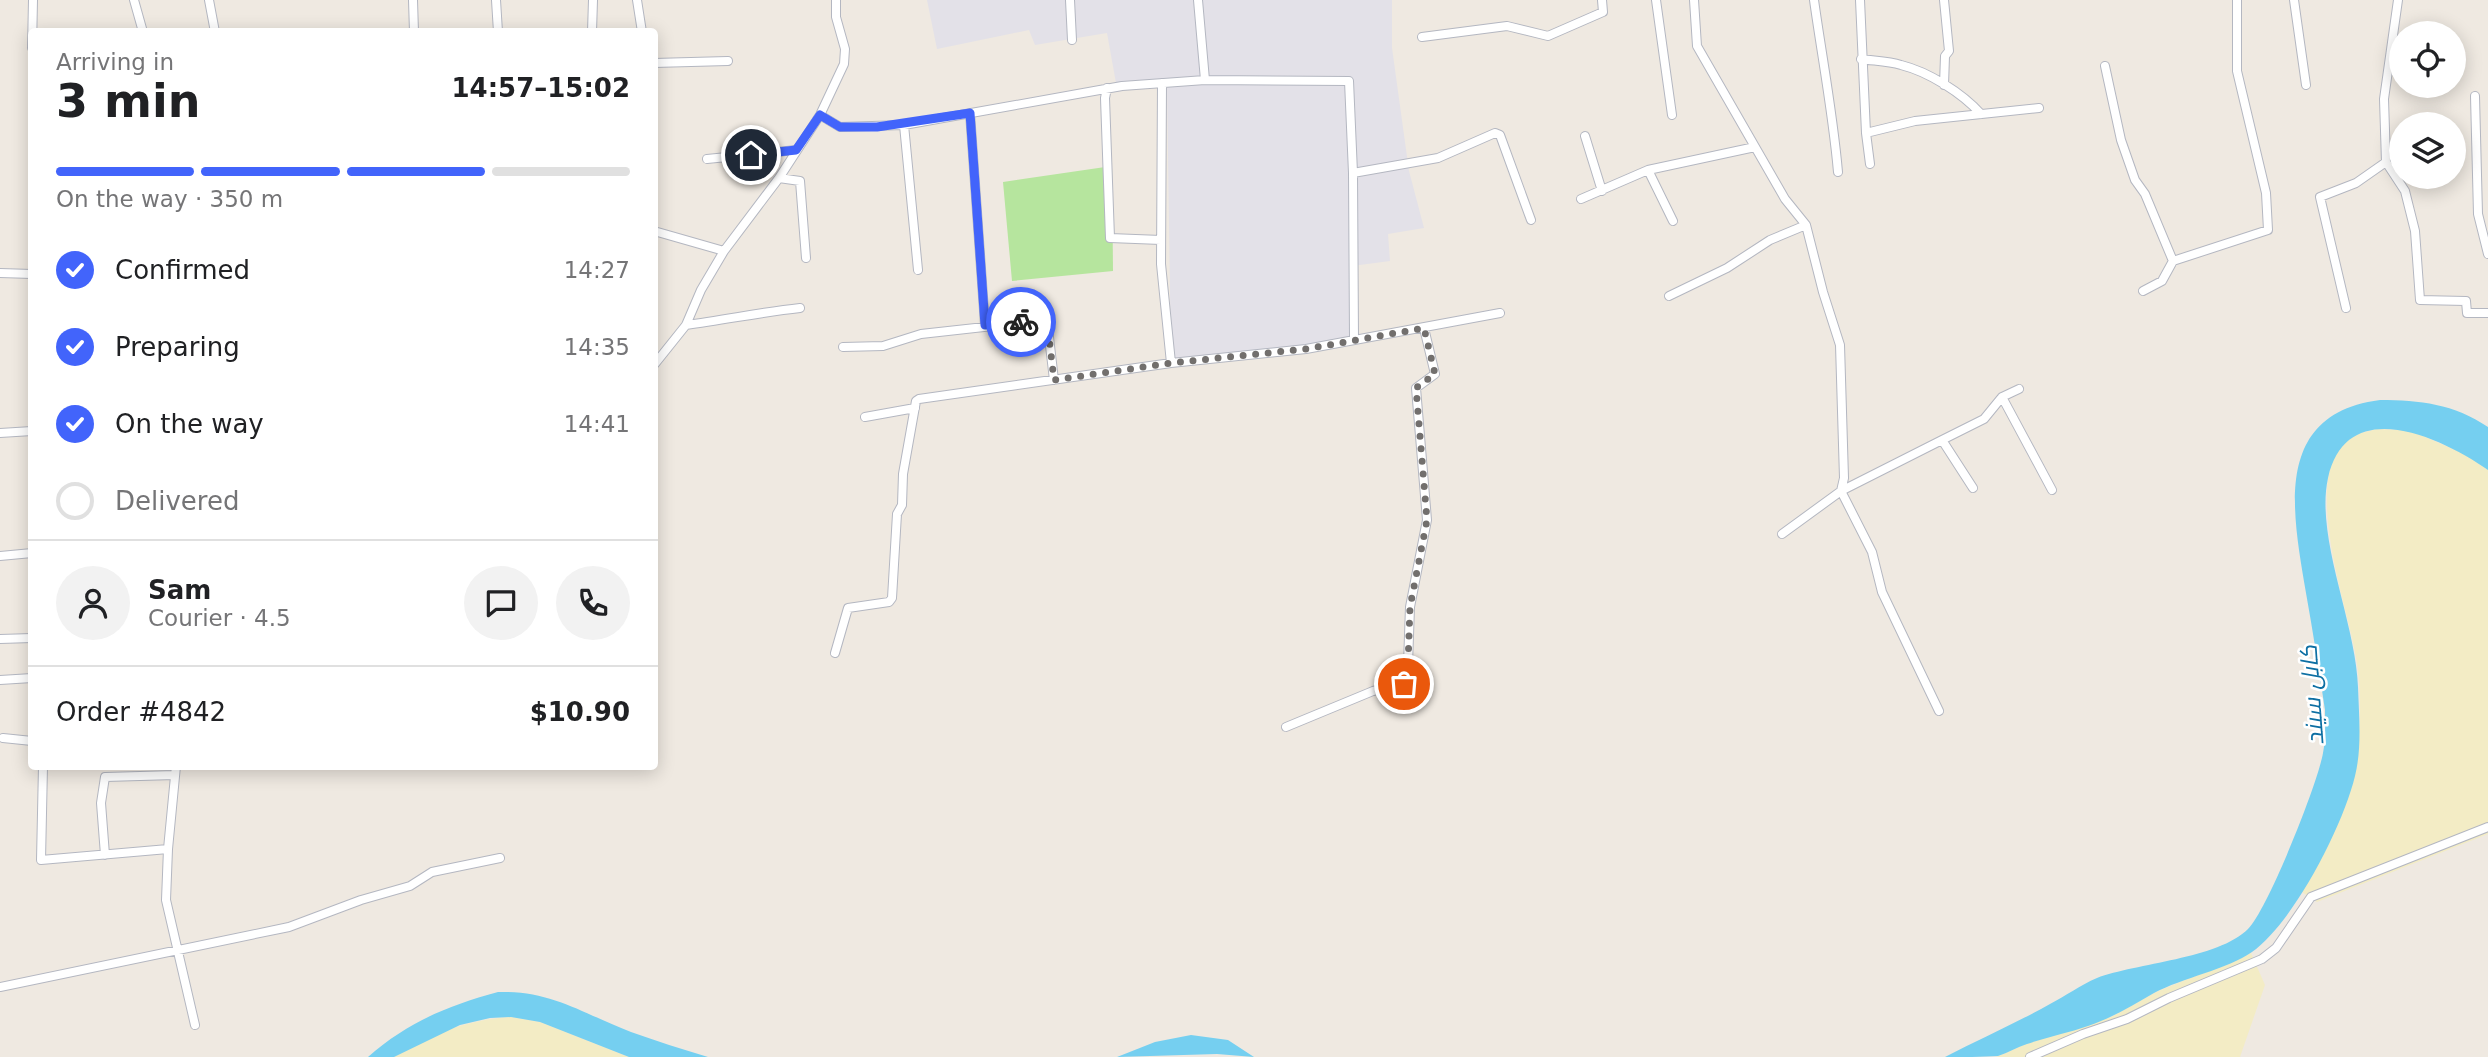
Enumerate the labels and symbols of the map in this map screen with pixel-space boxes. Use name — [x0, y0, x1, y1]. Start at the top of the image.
pin — [721, 125, 781, 185]
courier — [986, 287, 1056, 357]
water label: کابل سيند — [2295, 644, 2329, 746]
pin — [1374, 654, 1434, 714]

